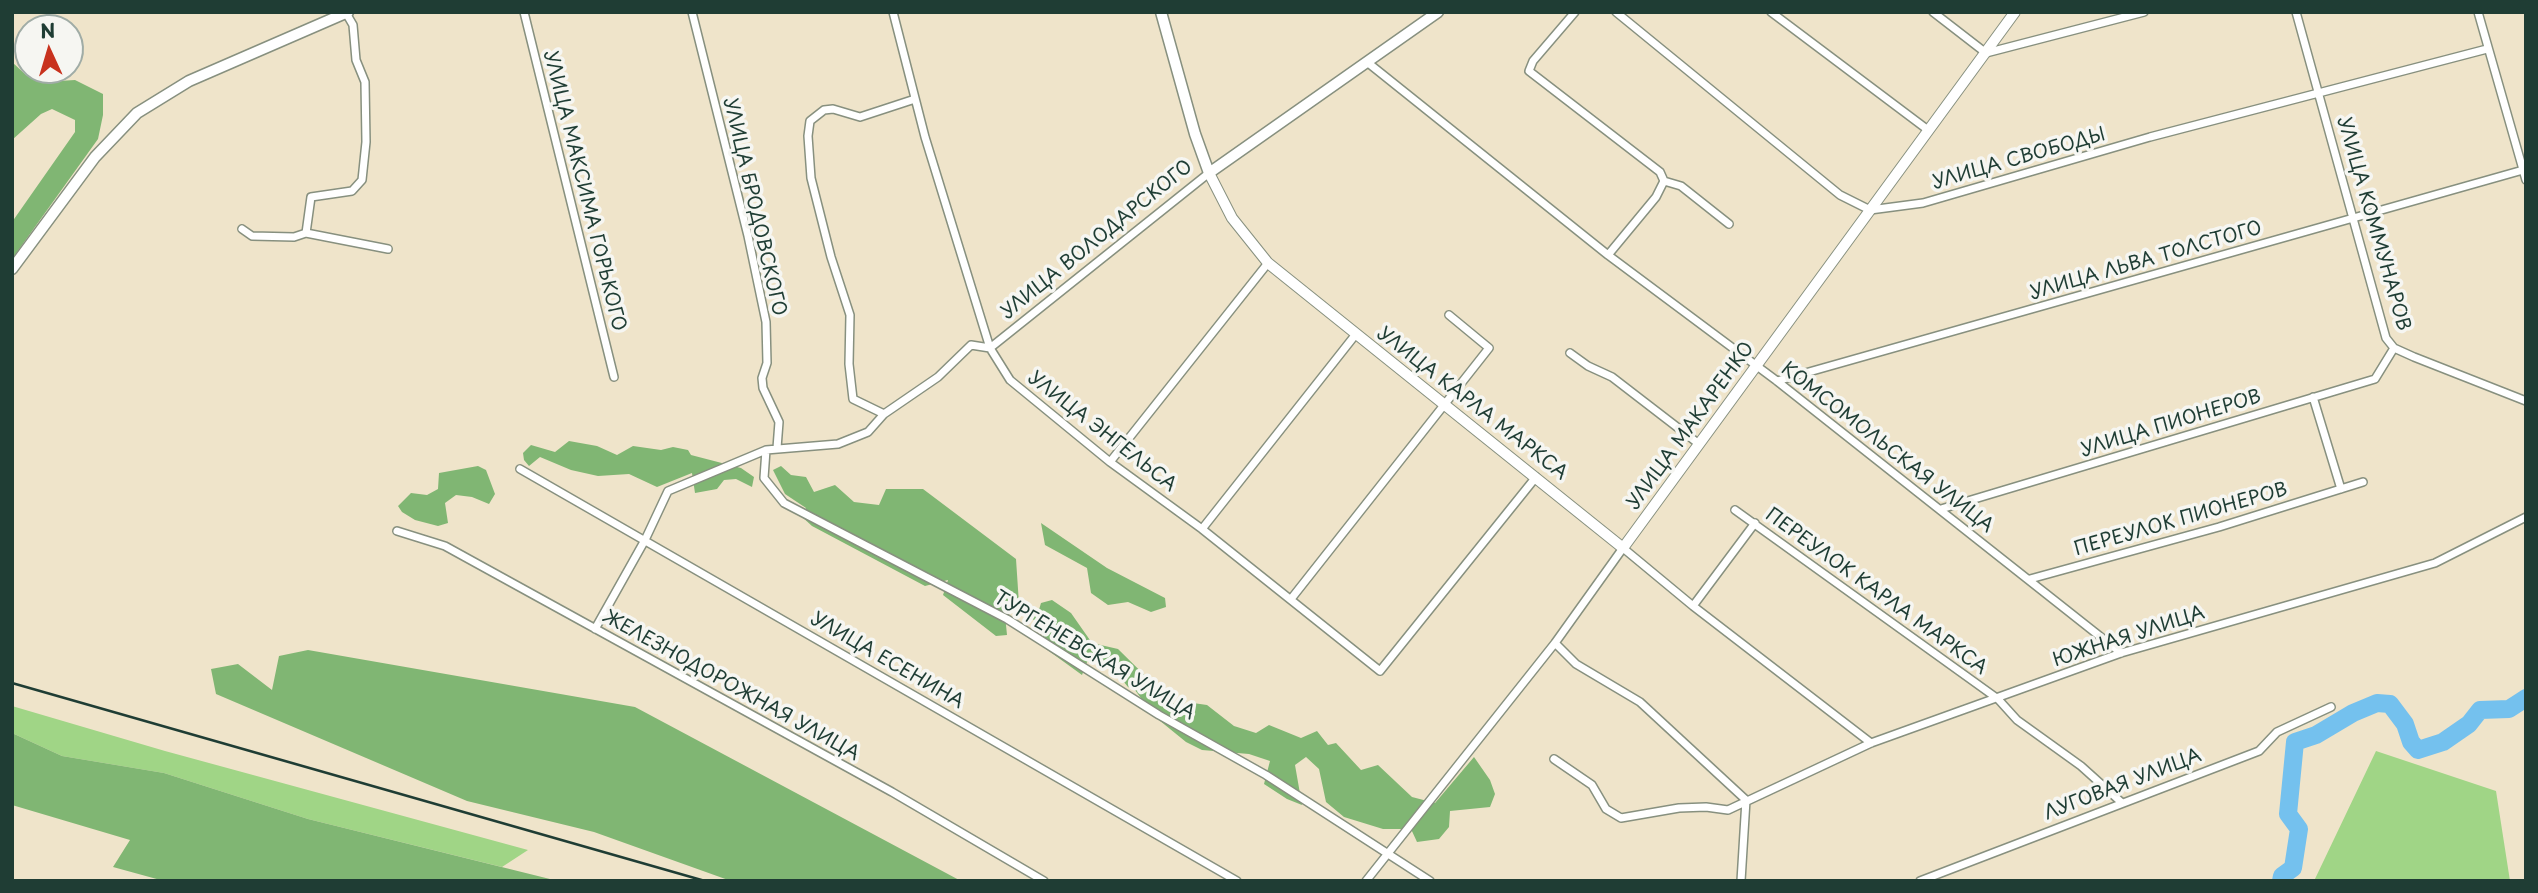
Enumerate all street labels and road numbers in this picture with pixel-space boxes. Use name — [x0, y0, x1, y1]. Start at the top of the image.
street label: УЛИЦА МАКСИМА ГОРЬКОГО — [538, 48, 630, 334]
street label: УЛИЦА БРОДОВСКОГО — [718, 96, 790, 318]
street label: УЛИЦА КОММУНАРОВ — [2332, 114, 2414, 334]
street label: УЛИЦА СВОБОДЫ — [1930, 123, 2108, 195]
street label: УЛИЦА ВОЛОДАРСКОГО — [997, 156, 1197, 324]
street label: УЛИЦА ЛЬВА ТОЛСТОГО — [2027, 217, 2265, 305]
street label: УЛИЦА КАРЛА МАРКСА — [1372, 323, 1572, 485]
street label: УЛИЦА МАКАРЕНКО — [1623, 338, 1759, 514]
street label: КОМСОМОЛЬСКАЯ УЛИЦА — [1776, 358, 1998, 538]
street label: УЛИЦА ЭНГЕЛЬСА — [1023, 367, 1181, 497]
street label: УЛИЦА ПИОНЕРОВ — [2078, 386, 2264, 462]
street label: ПЕРЕУЛОК ПИОНЕРОВ — [2072, 479, 2290, 561]
street label: ПЕРЕУЛОК КАРЛА МАРКСА — [1761, 504, 1991, 680]
street label: ТУРГЕНЕВСКАЯ УЛИЦА — [989, 587, 1199, 725]
street label: ЮЖНАЯ УЛИЦА — [2050, 602, 2208, 672]
street label: ЖЕЛЕЗНОДОРОЖНАЯ УЛИЦА — [599, 606, 863, 766]
street label: УЛИЦА ЕСЕНИНА — [806, 608, 968, 714]
street label: ЛУГОВАЯ УЛИЦА — [2041, 744, 2205, 826]

